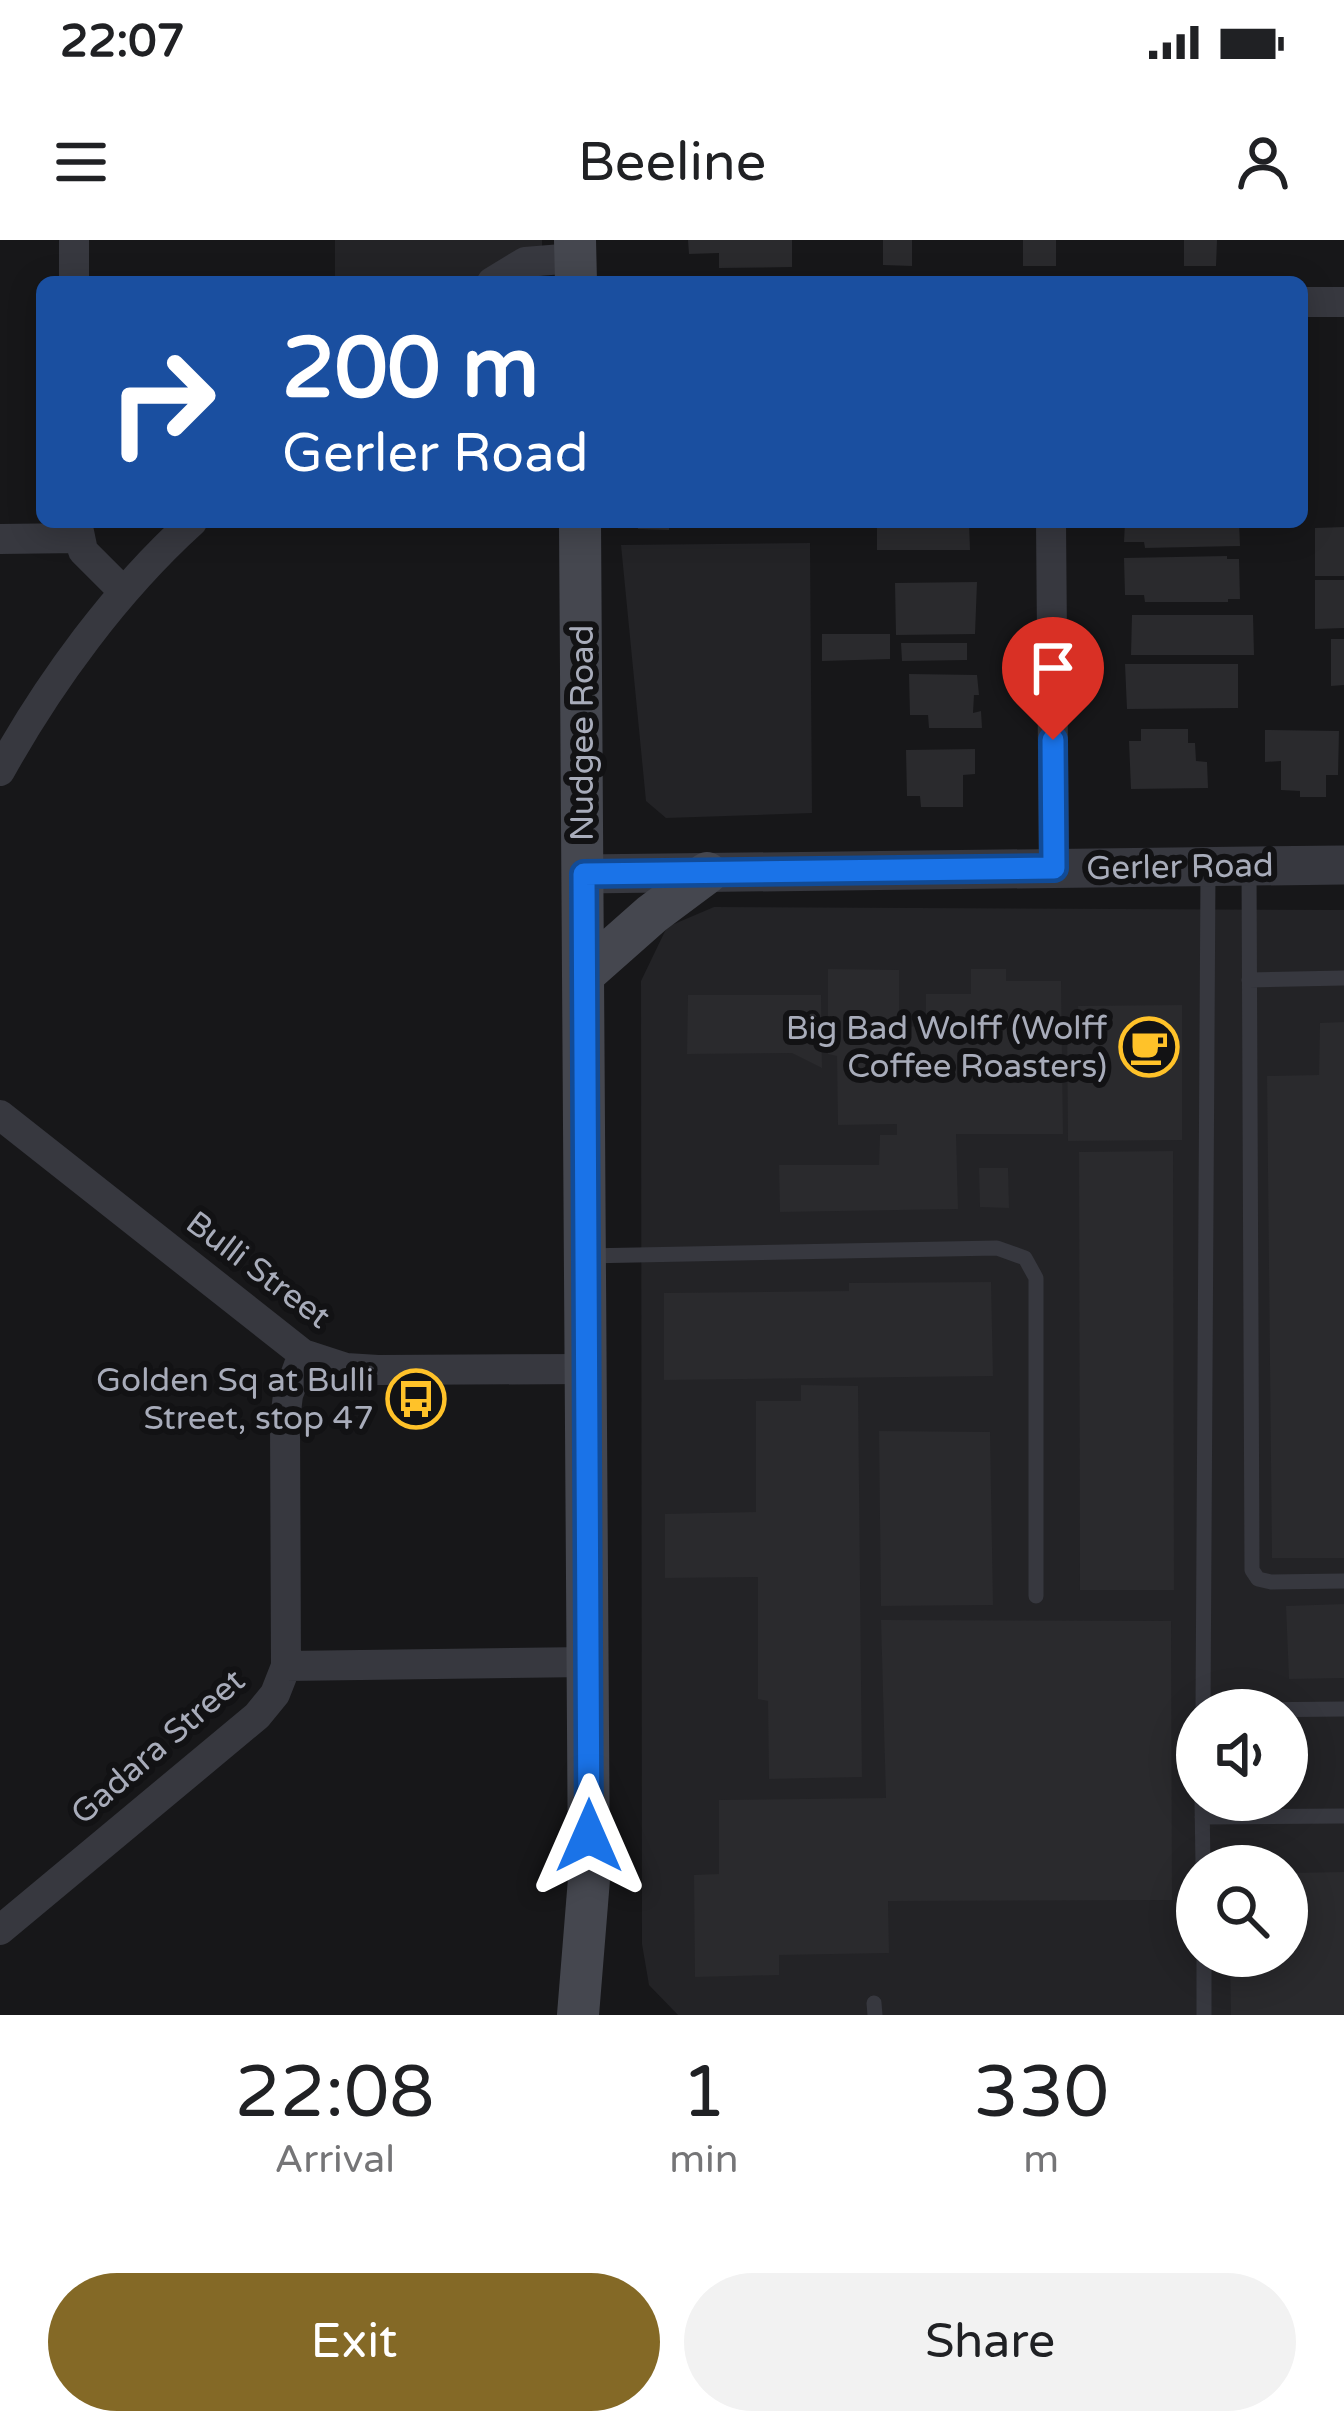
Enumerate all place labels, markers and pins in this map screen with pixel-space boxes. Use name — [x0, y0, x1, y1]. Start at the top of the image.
pin — [1002, 617, 1104, 740]
place label: Big Bad Wolff (Wolff Coffee Roasters) — [786, 1009, 1107, 1086]
cafe icon: Big Bad Wolff (Wolff Coffee Roasters) — [1118, 1016, 1180, 1078]
place label: Golden Sq at Bulli Street, stop 47 — [96, 1361, 374, 1438]
bus stop icon: Golden Sq at Bulli Street, stop 47 — [385, 1368, 447, 1430]

